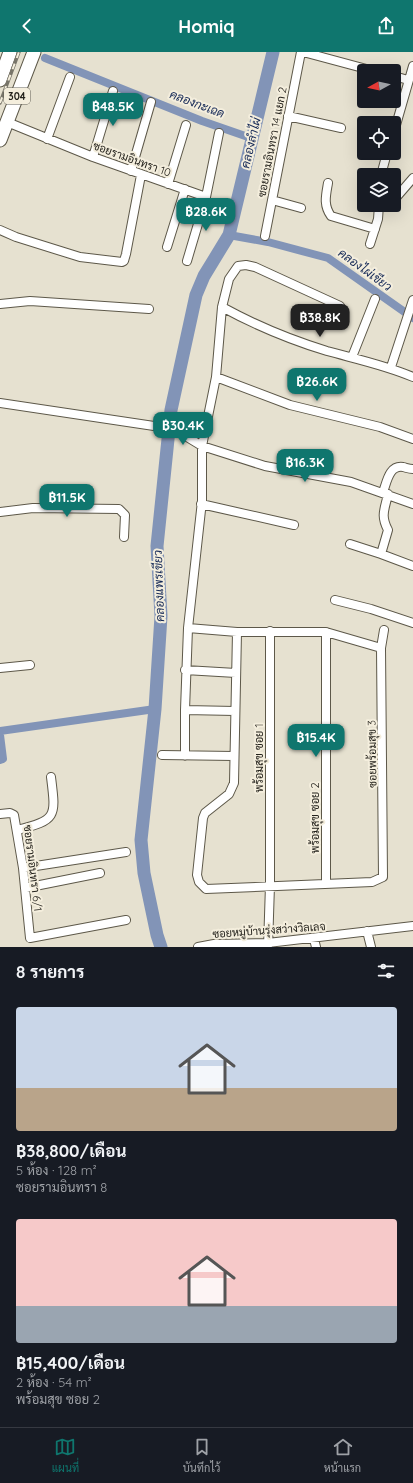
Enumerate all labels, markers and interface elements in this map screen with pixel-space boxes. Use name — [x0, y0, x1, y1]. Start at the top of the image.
icon: back — [16, 15, 38, 37]
text: Homiq — [178, 15, 235, 38]
icon: share — [375, 15, 397, 37]
north arrow — [357, 64, 401, 108]
map controls — [357, 64, 401, 212]
water label: คลองกะเฉด — [168, 86, 227, 121]
street label: ซอยรามอินทรา 14 แยก 2 — [254, 86, 290, 198]
road number: 304 — [4, 88, 30, 104]
pin: ฿48.5K — [80, 93, 146, 127]
text: ฿48.5K — [92, 98, 134, 114]
water label: คลองลำไผ่ — [237, 115, 264, 170]
button: locate — [357, 116, 401, 160]
street label: ซอยรามอินทรา 10 — [91, 138, 173, 180]
button: layers — [357, 168, 401, 212]
pin: ฿28.6K — [173, 198, 239, 232]
text: ฿28.6K — [185, 203, 227, 219]
water label: คลองไผ่เขียว — [336, 245, 395, 294]
pin: ฿38.8K — [287, 304, 353, 338]
text: ฿38.8K — [300, 309, 340, 325]
pin: ฿26.6K — [284, 368, 350, 402]
text: ฿26.6K — [296, 373, 338, 389]
pin: ฿30.4K — [150, 412, 216, 446]
text: ฿30.4K — [162, 417, 204, 433]
pin: ฿16.3K — [272, 449, 338, 483]
text: ฿16.3K — [286, 454, 324, 470]
pin: ฿11.5K — [34, 484, 100, 518]
text: ฿11.5K — [48, 489, 86, 505]
water label: คลองแพรเขียว — [150, 550, 167, 622]
street label: ซอยพร้อมสุข 3 — [364, 720, 382, 788]
street label: พร้อมสุข ซอย 1 — [252, 724, 268, 792]
pin: ฿15.4K — [283, 724, 349, 758]
text: ฿15.4K — [297, 729, 335, 745]
street label: พร้อมสุข ซอย 2 — [308, 783, 324, 854]
street label: ซอยรามอินทรา 6/1 — [21, 824, 45, 912]
street label: ซอยหมู่บ้านรุ่งสว่างวิลเลจ — [212, 919, 326, 943]
icon: filters — [375, 960, 397, 982]
text: 8 รายการ — [16, 961, 84, 982]
icon: home — [171, 1033, 243, 1105]
text: ฿38,800/เดือน — [16, 1140, 126, 1161]
text: 5 ห้อง · 128 m² — [16, 1162, 97, 1178]
text: ซอยรามอินทรา 8 — [16, 1179, 107, 1195]
icon: home — [171, 1245, 243, 1317]
text: ฿15,400/เดือน — [16, 1352, 125, 1373]
text: 2 ห้อง · 54 m² — [16, 1374, 92, 1390]
text: พร้อมสุข ซอย 2 — [16, 1391, 100, 1407]
tab: แผนที่ — [52, 1436, 79, 1475]
tab: บันทึกไว้ — [183, 1436, 220, 1475]
tab: หน้าแรก — [324, 1436, 361, 1475]

